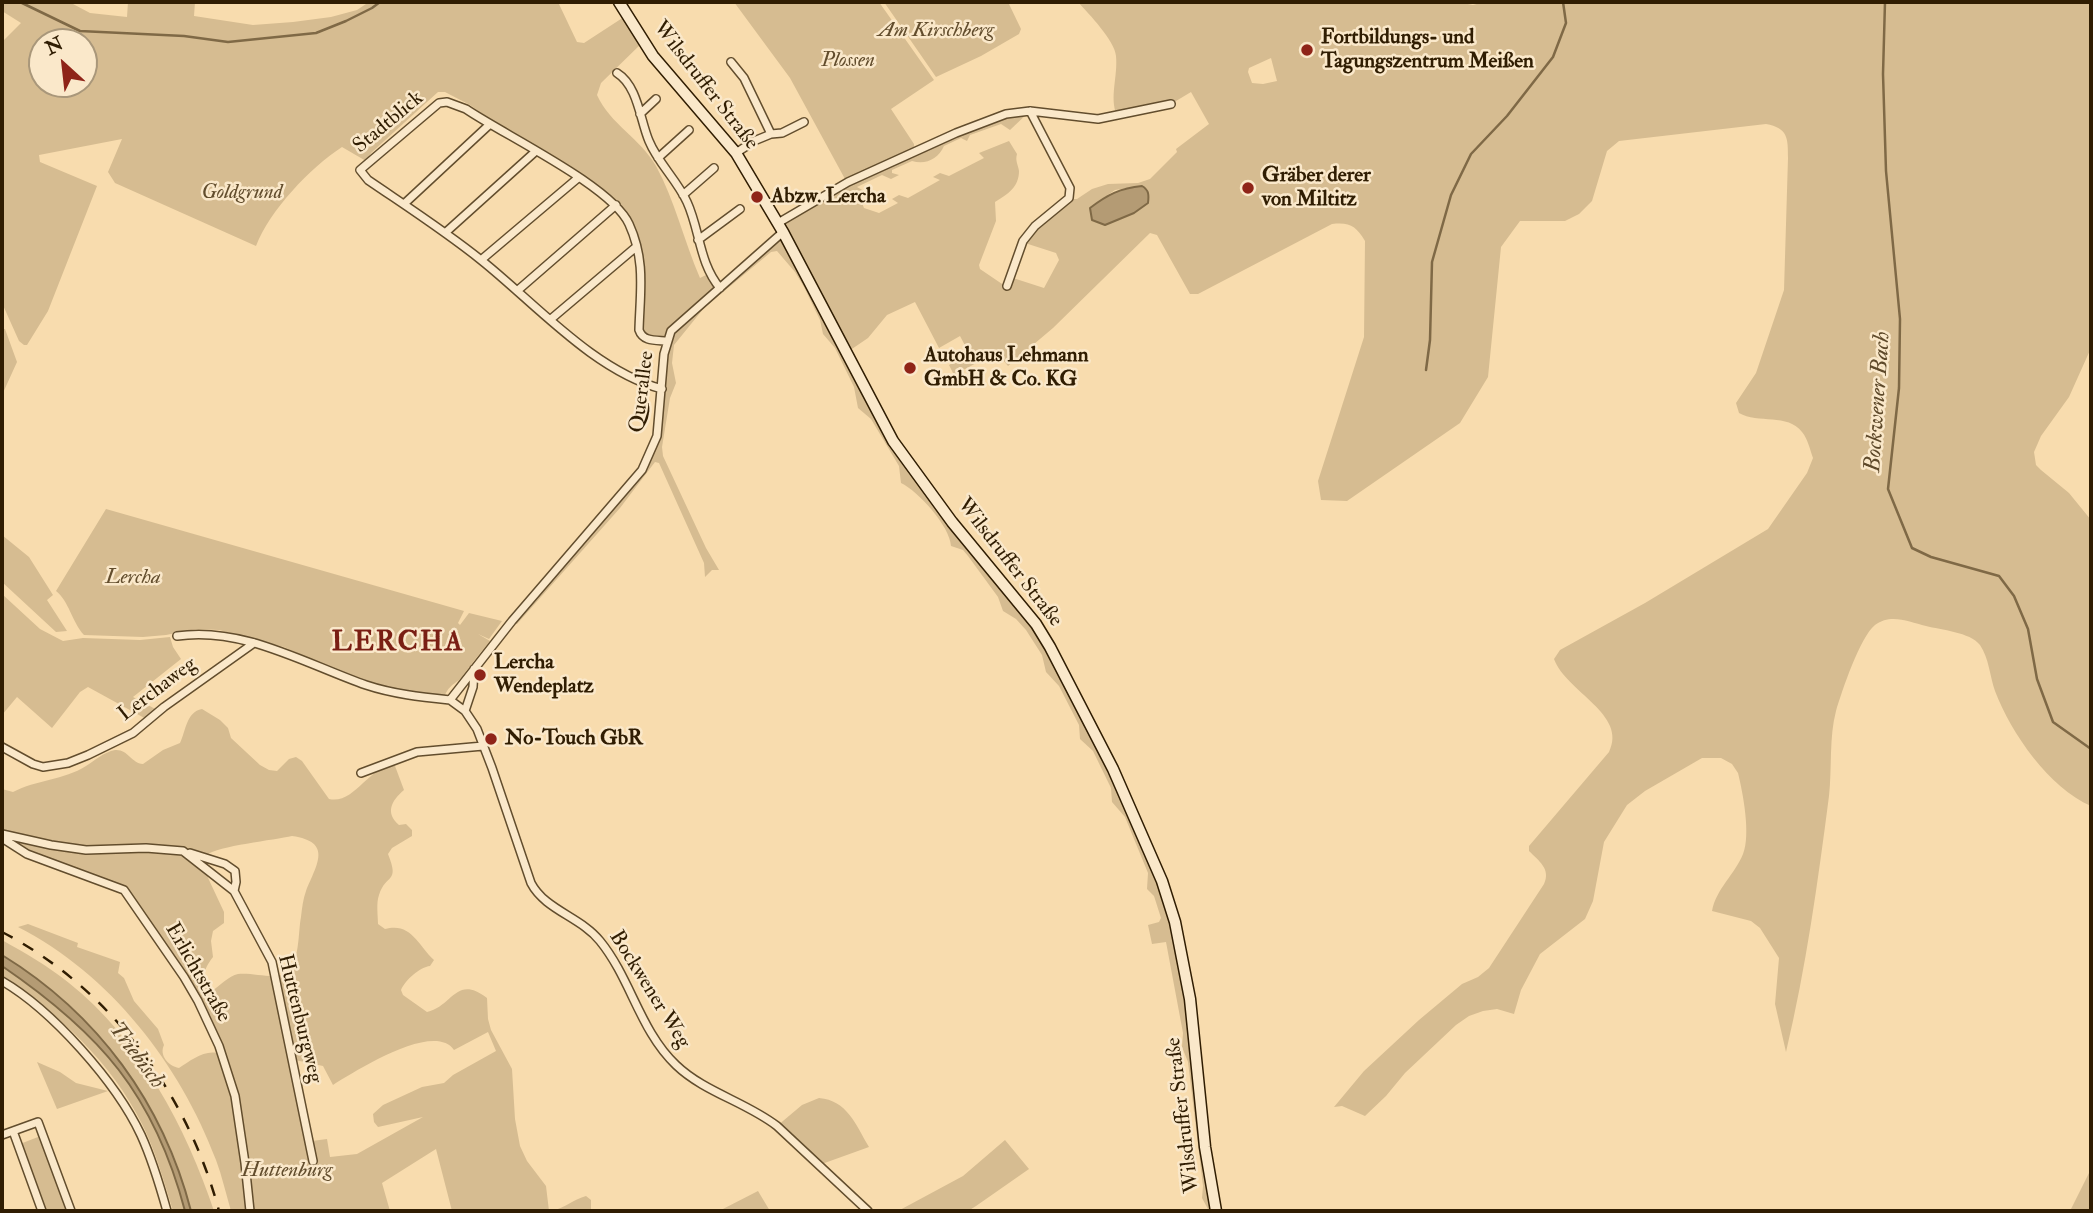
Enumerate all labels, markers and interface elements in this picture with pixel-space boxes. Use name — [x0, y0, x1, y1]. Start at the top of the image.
street label: Wilsdruffer Straße — [647, 17, 763, 155]
park label: Am Kirschberg — [878, 18, 994, 44]
place label: Fortbildungs- und Tagungszentrum Meißen — [1321, 25, 1534, 75]
north arrow — [28, 28, 98, 98]
text: N — [41, 32, 67, 61]
marker: Fortbildungs- und Tagungszentrum Meißen — [1299, 42, 1315, 58]
park label: Plossen — [821, 48, 875, 74]
street label: Stadtblick — [349, 86, 429, 160]
place label: Gräber derer von Miltitz — [1262, 163, 1371, 213]
park label: Goldgrund — [202, 180, 282, 206]
marker: Gräber derer von Miltitz — [1240, 180, 1256, 196]
place label: Abzw. Lercha — [771, 184, 886, 210]
marker: Abzw. Lercha — [749, 189, 765, 205]
water label: Bockwener Bach — [1860, 331, 1898, 473]
place label: Autohaus Lehmann GmbH & Co. KG — [924, 343, 1089, 393]
street label: Querallee — [625, 350, 661, 434]
marker: Autohaus Lehmann GmbH & Co. KG — [902, 360, 918, 376]
street label: Wilsdruffer Straße — [951, 494, 1067, 632]
park label: Lercha — [105, 565, 161, 591]
district label: LERCHA — [332, 627, 464, 661]
place label: Lercha Wendeplatz — [494, 650, 594, 700]
street label: Lerchaweg — [114, 652, 202, 728]
marker: Lercha Wendeplatz — [472, 667, 488, 683]
place label: No-Touch GbR — [505, 726, 643, 752]
marker: No-Touch GbR — [483, 731, 499, 747]
street label: Erlichtstraße — [158, 919, 236, 1027]
street label: Bockwener Weg — [603, 926, 695, 1054]
street label: Huttenburgweg — [271, 952, 327, 1086]
water label: Triebisch — [102, 1017, 170, 1095]
street label: Wilsdruffer Straße — [1162, 1036, 1206, 1194]
park label: Huttenburg — [241, 1158, 333, 1184]

